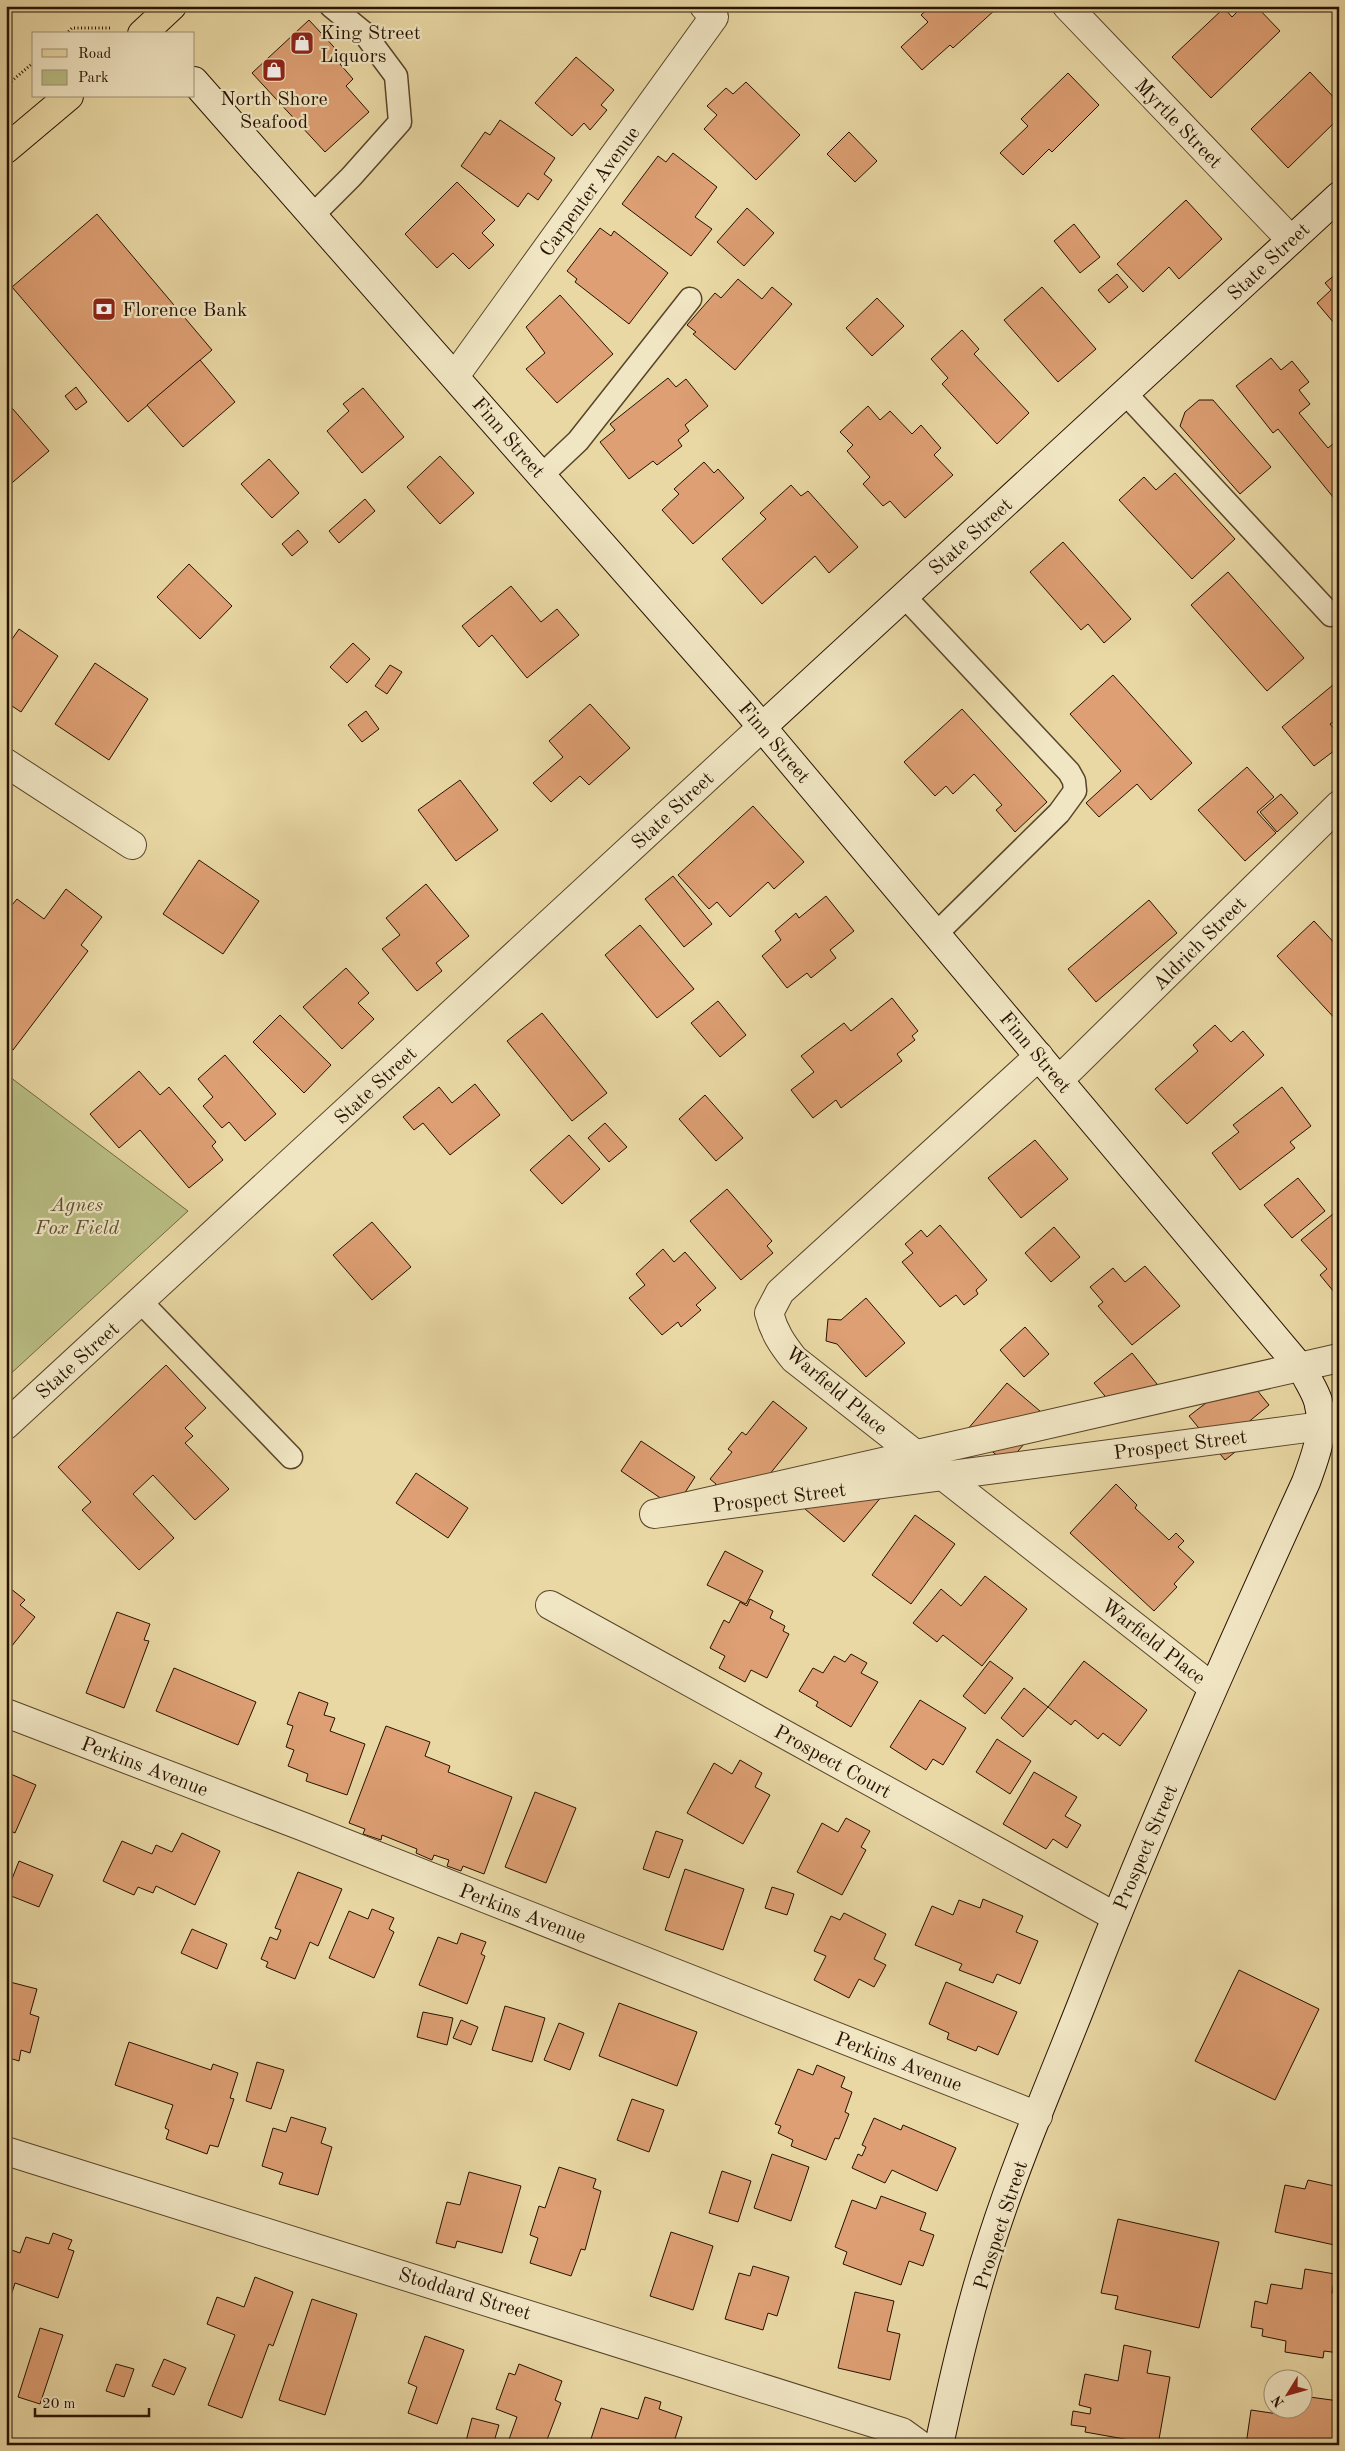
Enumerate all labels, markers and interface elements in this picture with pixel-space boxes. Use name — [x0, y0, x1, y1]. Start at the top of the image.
place label: King Street Liquors — [320, 24, 421, 67]
shop icon: King Street Liquors — [289, 30, 315, 56]
legend — [32, 32, 195, 98]
text: Road — [78, 47, 112, 62]
shop icon: North Shore Seafood — [261, 57, 287, 83]
text: Park — [78, 71, 109, 86]
street label: Myrtle Street — [1130, 76, 1225, 173]
place label: North Shore Seafood — [220, 90, 328, 133]
street label: Carpenter Avenue — [537, 123, 644, 261]
street label: State Street — [1224, 220, 1314, 305]
bank icon: Florence Bank — [91, 296, 117, 322]
place label: Florence Bank — [122, 301, 247, 321]
street label: Finn Street — [467, 394, 548, 482]
street label: State Street — [926, 495, 1017, 580]
street label: Finn Street — [734, 699, 813, 788]
street label: State Street — [628, 769, 718, 854]
street label: Aldrich Street — [1150, 894, 1251, 995]
street label: Finn Street — [995, 1009, 1074, 1098]
street label: State Street — [331, 1044, 421, 1129]
park label: Agnes Fox Field — [34, 1196, 119, 1239]
street label: State Street — [33, 1319, 124, 1404]
street label: Warfield Place — [781, 1343, 890, 1440]
street label: Prospect Street — [1112, 1428, 1248, 1464]
street label: Prospect Street — [711, 1481, 847, 1517]
street label: Warfield Place — [1097, 1596, 1209, 1689]
street label: Prospect Court — [770, 1722, 894, 1803]
street label: Perkins Avenue — [78, 1734, 211, 1801]
street label: Prospect Street — [1111, 1782, 1182, 1913]
street label: Perkins Avenue — [456, 1881, 589, 1948]
street label: Perkins Avenue — [832, 2029, 965, 2096]
street label: Prospect Street — [972, 2159, 1032, 2293]
street label: Stoddard Street — [396, 2265, 533, 2325]
north arrow — [1262, 2368, 1312, 2418]
scale bar — [35, 2386, 149, 2418]
text: N — [1269, 2392, 1287, 2410]
text: 20 m — [42, 2397, 76, 2412]

